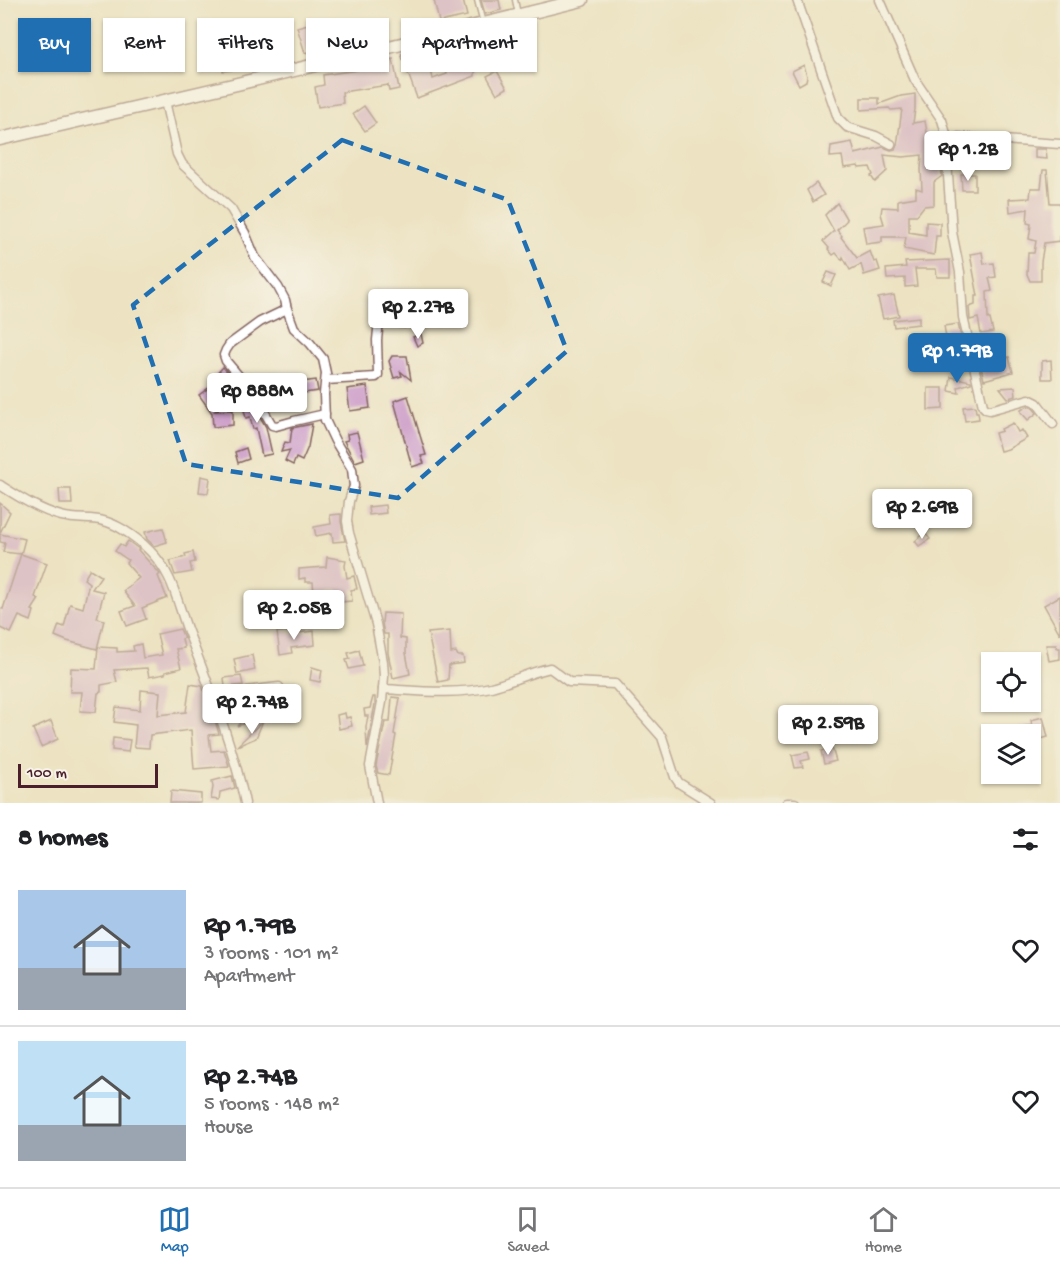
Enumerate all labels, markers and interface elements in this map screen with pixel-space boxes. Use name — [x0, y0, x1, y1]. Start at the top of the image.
chip: Buy — [18, 18, 91, 72]
chip: Rent — [103, 18, 185, 72]
chip: Filters — [197, 18, 294, 72]
chip: New — [306, 18, 389, 72]
chip: Apartment — [401, 18, 537, 72]
pin: Rp 1.2B — [913, 131, 1023, 182]
text: Rp 1.2B — [938, 139, 998, 162]
pin: Rp 2.27B — [356, 289, 480, 340]
text: Rp 2.27B — [382, 297, 454, 320]
pin: Rp 1.79B — [895, 333, 1019, 384]
text: Rp 1.79B — [922, 341, 992, 364]
pin: Rp 888M — [202, 373, 312, 424]
text: Rp 888M — [221, 381, 293, 404]
pin: Rp 2.69B — [860, 489, 984, 540]
text: Rp 2.69B — [886, 497, 958, 520]
pin: Rp 2.05B — [232, 590, 356, 641]
text: Rp 2.05B — [257, 598, 331, 621]
map controls — [981, 652, 1041, 784]
button: locate — [981, 652, 1041, 712]
pin: Rp 2.74B — [190, 684, 314, 735]
text: Rp 2.74B — [216, 692, 288, 715]
pin: Rp 2.59B — [766, 705, 890, 756]
text: Rp 2.59B — [792, 713, 864, 736]
button: layers — [981, 724, 1041, 784]
scale bar — [18, 761, 158, 788]
text: 100 m — [27, 765, 67, 784]
icon: filters — [1009, 823, 1042, 856]
text: 8 homes — [18, 824, 107, 855]
text: Rp 1.79B — [204, 912, 295, 943]
icon: home — [66, 914, 138, 986]
icon: heart — [1009, 934, 1042, 967]
text: 3 rooms · 101 m² — [204, 943, 339, 966]
text: Apartment — [204, 966, 294, 989]
text: Rp 2.74B — [204, 1063, 297, 1094]
icon: home — [66, 1065, 138, 1137]
icon: heart — [1009, 1085, 1042, 1118]
text: 5 rooms · 148 m² — [204, 1094, 340, 1117]
text: House — [204, 1117, 253, 1140]
tab: Map — [158, 1203, 191, 1258]
tab: Saved — [507, 1203, 548, 1258]
tab: Home — [865, 1203, 902, 1258]

